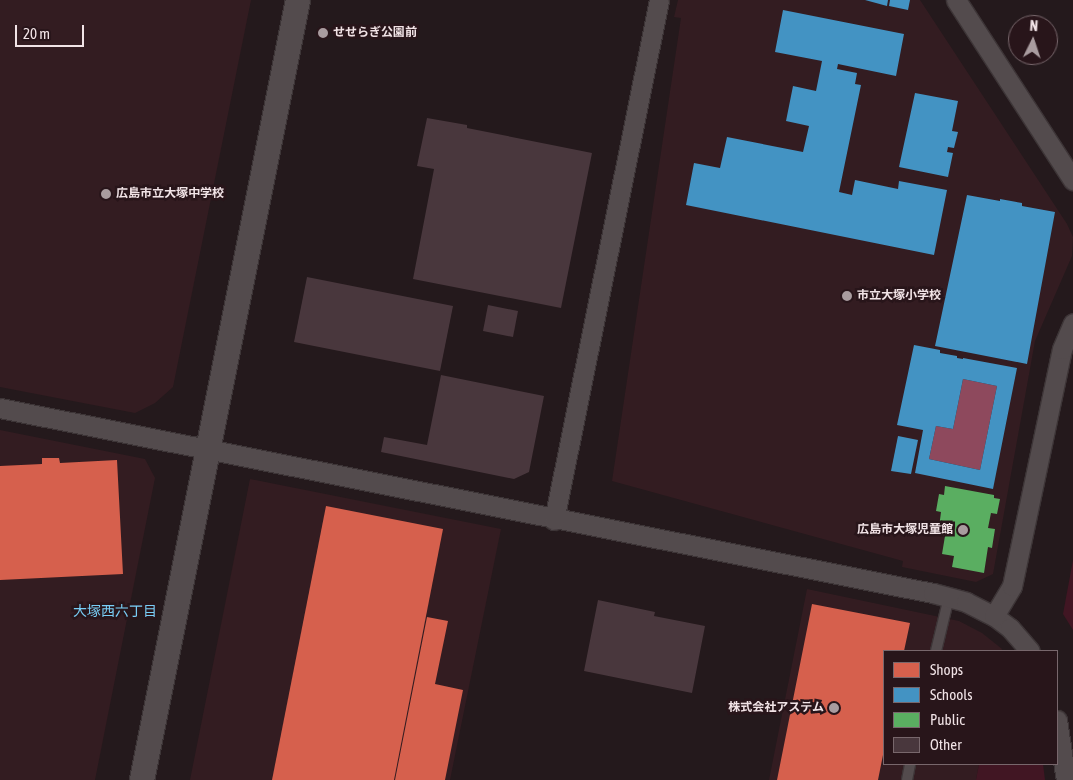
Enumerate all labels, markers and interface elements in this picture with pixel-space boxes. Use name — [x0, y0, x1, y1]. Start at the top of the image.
scale bar — [18, 15, 86, 47]
north arrow — [1008, 15, 1058, 65]
text: N — [1029, 18, 1039, 34]
text: 20 m — [23, 25, 50, 42]
place label: せせらぎ公園前 — [333, 26, 417, 40]
marker: せせらぎ公園前 — [317, 27, 329, 39]
place label: 広島市立大塚中学校 — [116, 187, 224, 201]
marker: 広島市立大塚中学校 — [100, 188, 112, 200]
place label: 市立大塚小学校 — [857, 289, 941, 303]
marker: 市立大塚小学校 — [841, 290, 853, 302]
place label: 広島市大塚児童館 — [857, 523, 953, 537]
marker: 広島市大塚児童館 — [957, 524, 969, 536]
district label: 大塚西六丁目 — [73, 603, 157, 619]
legend — [883, 650, 1058, 765]
text: Shops — [930, 661, 963, 678]
text: Schools — [930, 686, 973, 703]
place label: 株式会社アステム — [728, 701, 824, 715]
marker: 株式会社アステム — [828, 702, 840, 714]
text: Public — [930, 711, 965, 728]
text: Other — [930, 736, 962, 753]

